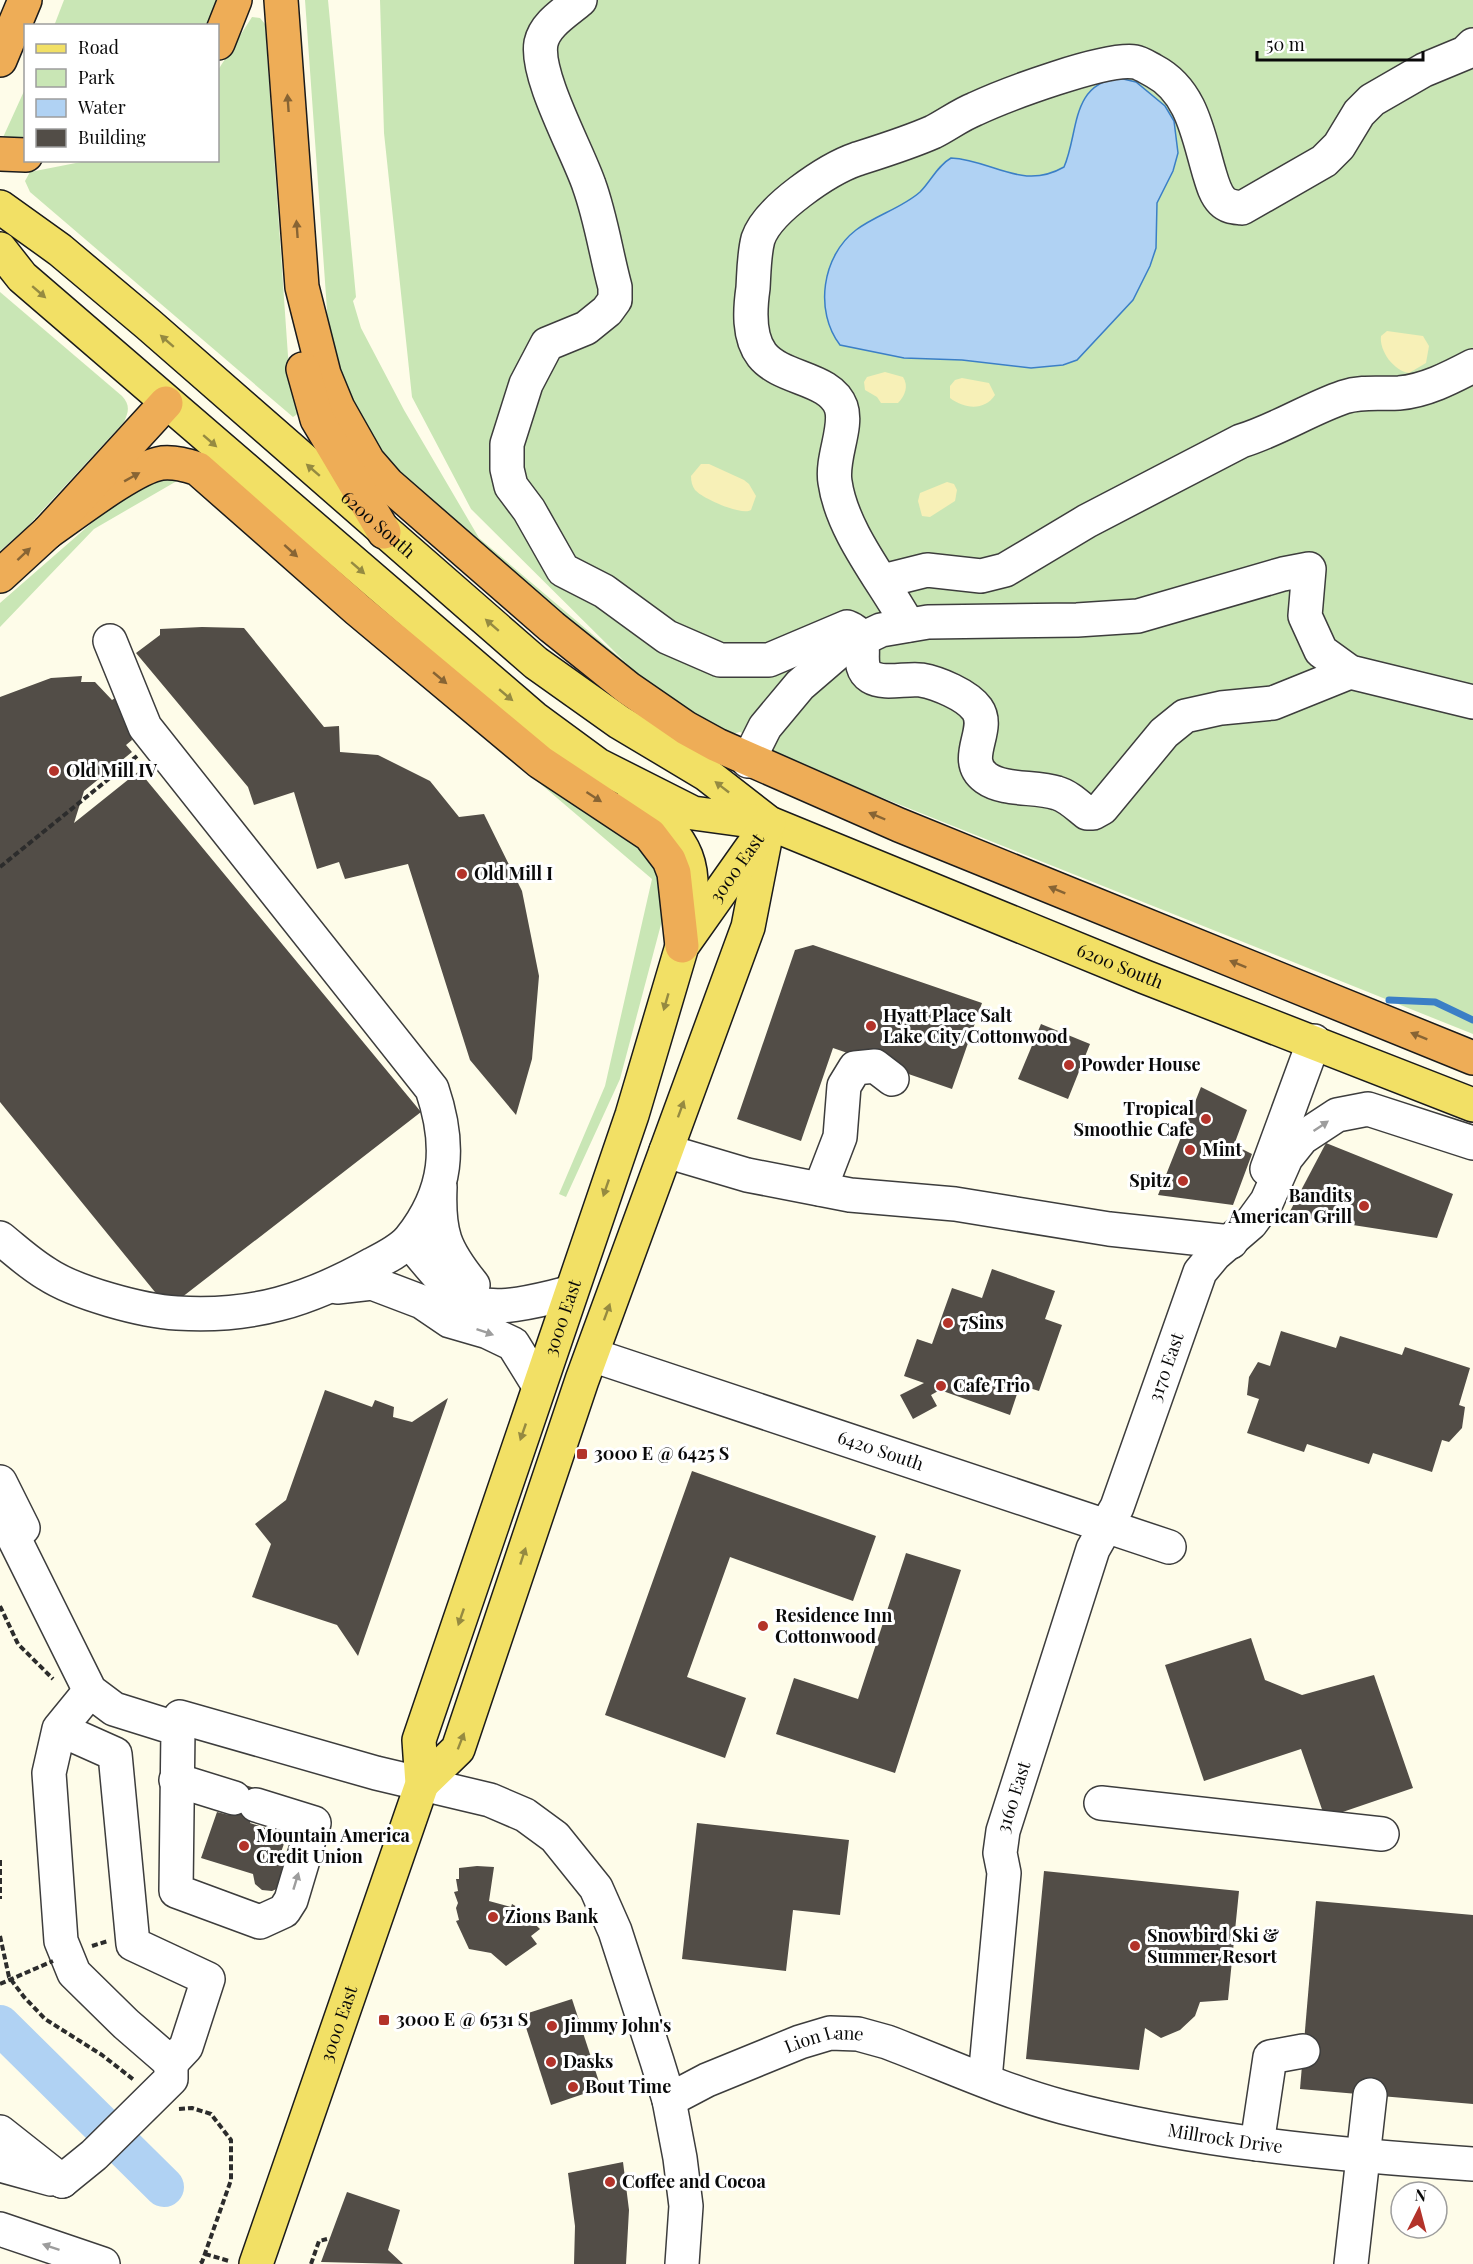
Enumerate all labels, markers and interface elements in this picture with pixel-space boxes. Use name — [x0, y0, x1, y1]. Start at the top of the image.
legend — [24, 24, 219, 162]
scale bar — [1257, 24, 1424, 62]
text: 50 m — [1266, 32, 1305, 56]
text: Road — [78, 35, 119, 59]
text: Park — [78, 65, 115, 89]
one-way arrow — [283, 93, 293, 112]
text: Water — [77, 95, 126, 119]
text: Building — [78, 125, 146, 149]
one-way arrow — [293, 219, 302, 238]
one-way arrow — [31, 285, 46, 298]
one-way arrow — [160, 335, 175, 348]
one-way arrow — [202, 434, 217, 447]
one-way arrow — [306, 464, 321, 477]
one-way arrow — [124, 472, 141, 482]
street label: 6200 South — [336, 485, 421, 563]
one-way arrow — [284, 544, 299, 558]
one-way arrow — [16, 547, 31, 561]
one-way arrow — [350, 561, 365, 574]
one-way arrow — [485, 619, 500, 632]
one-way arrow — [432, 671, 447, 684]
one-way arrow — [498, 688, 513, 701]
place label: Old Mill IV — [66, 758, 158, 782]
marker: Old Mill IV — [47, 764, 61, 778]
one-way arrow — [715, 781, 731, 793]
one-way arrow — [586, 791, 602, 802]
one-way arrow — [868, 811, 886, 820]
street label: 3000 East — [704, 828, 769, 907]
place label: Old Mill I — [474, 861, 553, 885]
marker: Old Mill I — [455, 867, 469, 881]
one-way arrow — [1048, 885, 1066, 895]
street label: 6200 South — [1073, 937, 1167, 994]
one-way arrow — [1228, 959, 1246, 969]
one-way arrow — [660, 993, 670, 1011]
place label: Hyatt Place Salt Lake City/Cottonwood — [883, 1003, 1068, 1048]
marker: Hyatt Place Salt Lake City/Cottonwood — [864, 1019, 878, 1033]
one-way arrow — [1410, 1031, 1428, 1040]
place label: Powder House — [1081, 1052, 1201, 1076]
marker: Powder House — [1062, 1058, 1076, 1072]
place label: Tropical Smoothie Cafe — [1074, 1096, 1194, 1141]
one-way arrow — [677, 1100, 687, 1118]
marker: Tropical Smoothie Cafe — [1199, 1112, 1213, 1126]
one-way arrow — [1313, 1121, 1329, 1132]
place label: Mint — [1202, 1137, 1242, 1161]
marker: Mint — [1183, 1143, 1197, 1157]
place label: Spitz — [1129, 1168, 1171, 1192]
marker: Spitz — [1176, 1174, 1190, 1188]
one-way arrow — [601, 1179, 611, 1197]
place label: Bandits American Grill — [1228, 1183, 1352, 1228]
marker: Bandits American Grill — [1357, 1199, 1371, 1213]
street label: 3000 East — [538, 1275, 586, 1359]
one-way arrow — [603, 1303, 613, 1321]
place label: 7Sins — [960, 1310, 1004, 1334]
marker: 7Sins — [941, 1316, 955, 1330]
one-way arrow — [476, 1327, 494, 1337]
street label: 3170 East — [1142, 1329, 1189, 1405]
place label: Cafe Trio — [953, 1373, 1030, 1397]
marker: Cafe Trio — [934, 1379, 948, 1393]
one-way arrow — [518, 1423, 528, 1441]
street label: 6420 South — [835, 1425, 927, 1476]
place label: 3000 E @ 6425 S — [594, 1441, 729, 1465]
marker: 3000 E @ 6425 S — [575, 1447, 589, 1461]
one-way arrow — [518, 1547, 528, 1565]
place label: Residence Inn Cottonwood — [775, 1603, 892, 1648]
one-way arrow — [455, 1608, 465, 1626]
marker: Residence Inn Cottonwood — [756, 1619, 770, 1633]
one-way arrow — [456, 1731, 466, 1749]
street label: 3160 East — [990, 1757, 1036, 1836]
place label: Mountain America Credit Union — [256, 1823, 411, 1868]
marker: Mountain America Credit Union — [237, 1839, 251, 1853]
one-way arrow — [292, 1872, 301, 1890]
place label: Zions Bank — [505, 1904, 599, 1928]
marker: Zions Bank — [486, 1910, 500, 1924]
place label: Snowbird Ski & Summer Resort — [1147, 1923, 1279, 1968]
marker: Snowbird Ski & Summer Resort — [1128, 1939, 1142, 1953]
street label: 3000 East — [314, 1982, 363, 2065]
place label: 3000 E @ 6531 S — [396, 2007, 528, 2031]
marker: 3000 E @ 6531 S — [377, 2013, 391, 2027]
place label: Jimmy John's — [563, 2013, 671, 2037]
marker: Jimmy John's — [545, 2019, 559, 2033]
street label: Lion Lane — [781, 2019, 867, 2058]
place label: Dasks — [563, 2049, 613, 2073]
marker: Dasks — [544, 2055, 558, 2069]
place label: Bout Time — [585, 2074, 671, 2098]
marker: Bout Time — [566, 2080, 580, 2094]
street label: Millrock Drive — [1166, 2117, 1284, 2158]
place label: Coffee and Cocoa — [622, 2169, 766, 2193]
marker: Coffee and Cocoa — [603, 2175, 617, 2189]
north arrow — [1389, 2180, 1449, 2240]
text: N — [1414, 2184, 1428, 2206]
one-way arrow — [42, 2241, 60, 2251]

